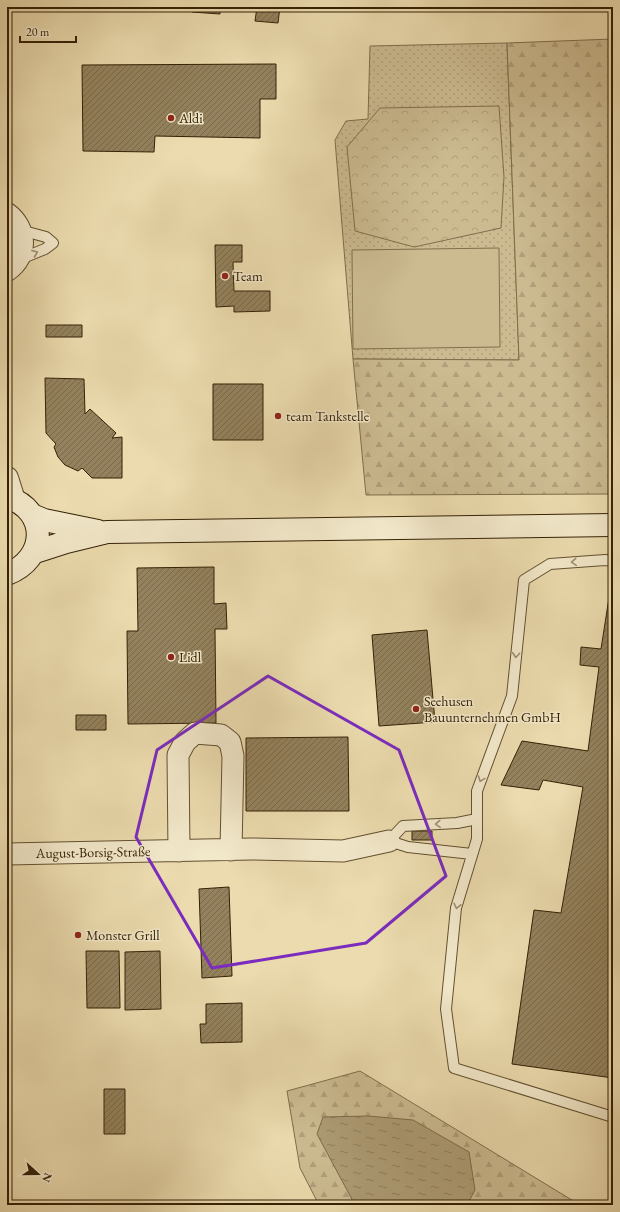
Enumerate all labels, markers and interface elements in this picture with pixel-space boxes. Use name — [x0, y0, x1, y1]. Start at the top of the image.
scale bar — [20, 18, 76, 44]
text: 20 m — [26, 24, 50, 40]
place label: Aldi — [178, 109, 203, 127]
marker: Aldi — [166, 113, 176, 123]
one-way arrow — [32, 249, 39, 257]
place label: Team — [233, 267, 263, 285]
marker: Team — [220, 271, 230, 281]
place label: team Tankstelle — [286, 407, 370, 425]
marker: team Tankstelle — [273, 411, 283, 421]
one-way arrow — [571, 558, 577, 567]
place label: Lidl — [179, 648, 202, 666]
marker: Lidl — [166, 652, 176, 662]
one-way arrow — [511, 652, 520, 658]
place label: Seehusen Bauunternehmen GmbH — [424, 692, 561, 726]
marker: Seehusen Bauunternehmen GmbH — [411, 704, 421, 714]
one-way arrow — [478, 775, 486, 782]
one-way arrow — [435, 820, 441, 829]
street label: August-Borsig-Straße — [35, 842, 151, 862]
one-way arrow — [454, 902, 462, 909]
place label: Monster Grill — [86, 926, 160, 944]
marker: Monster Grill — [73, 930, 83, 940]
north arrow — [18, 1154, 58, 1194]
text: N — [39, 1171, 55, 1184]

